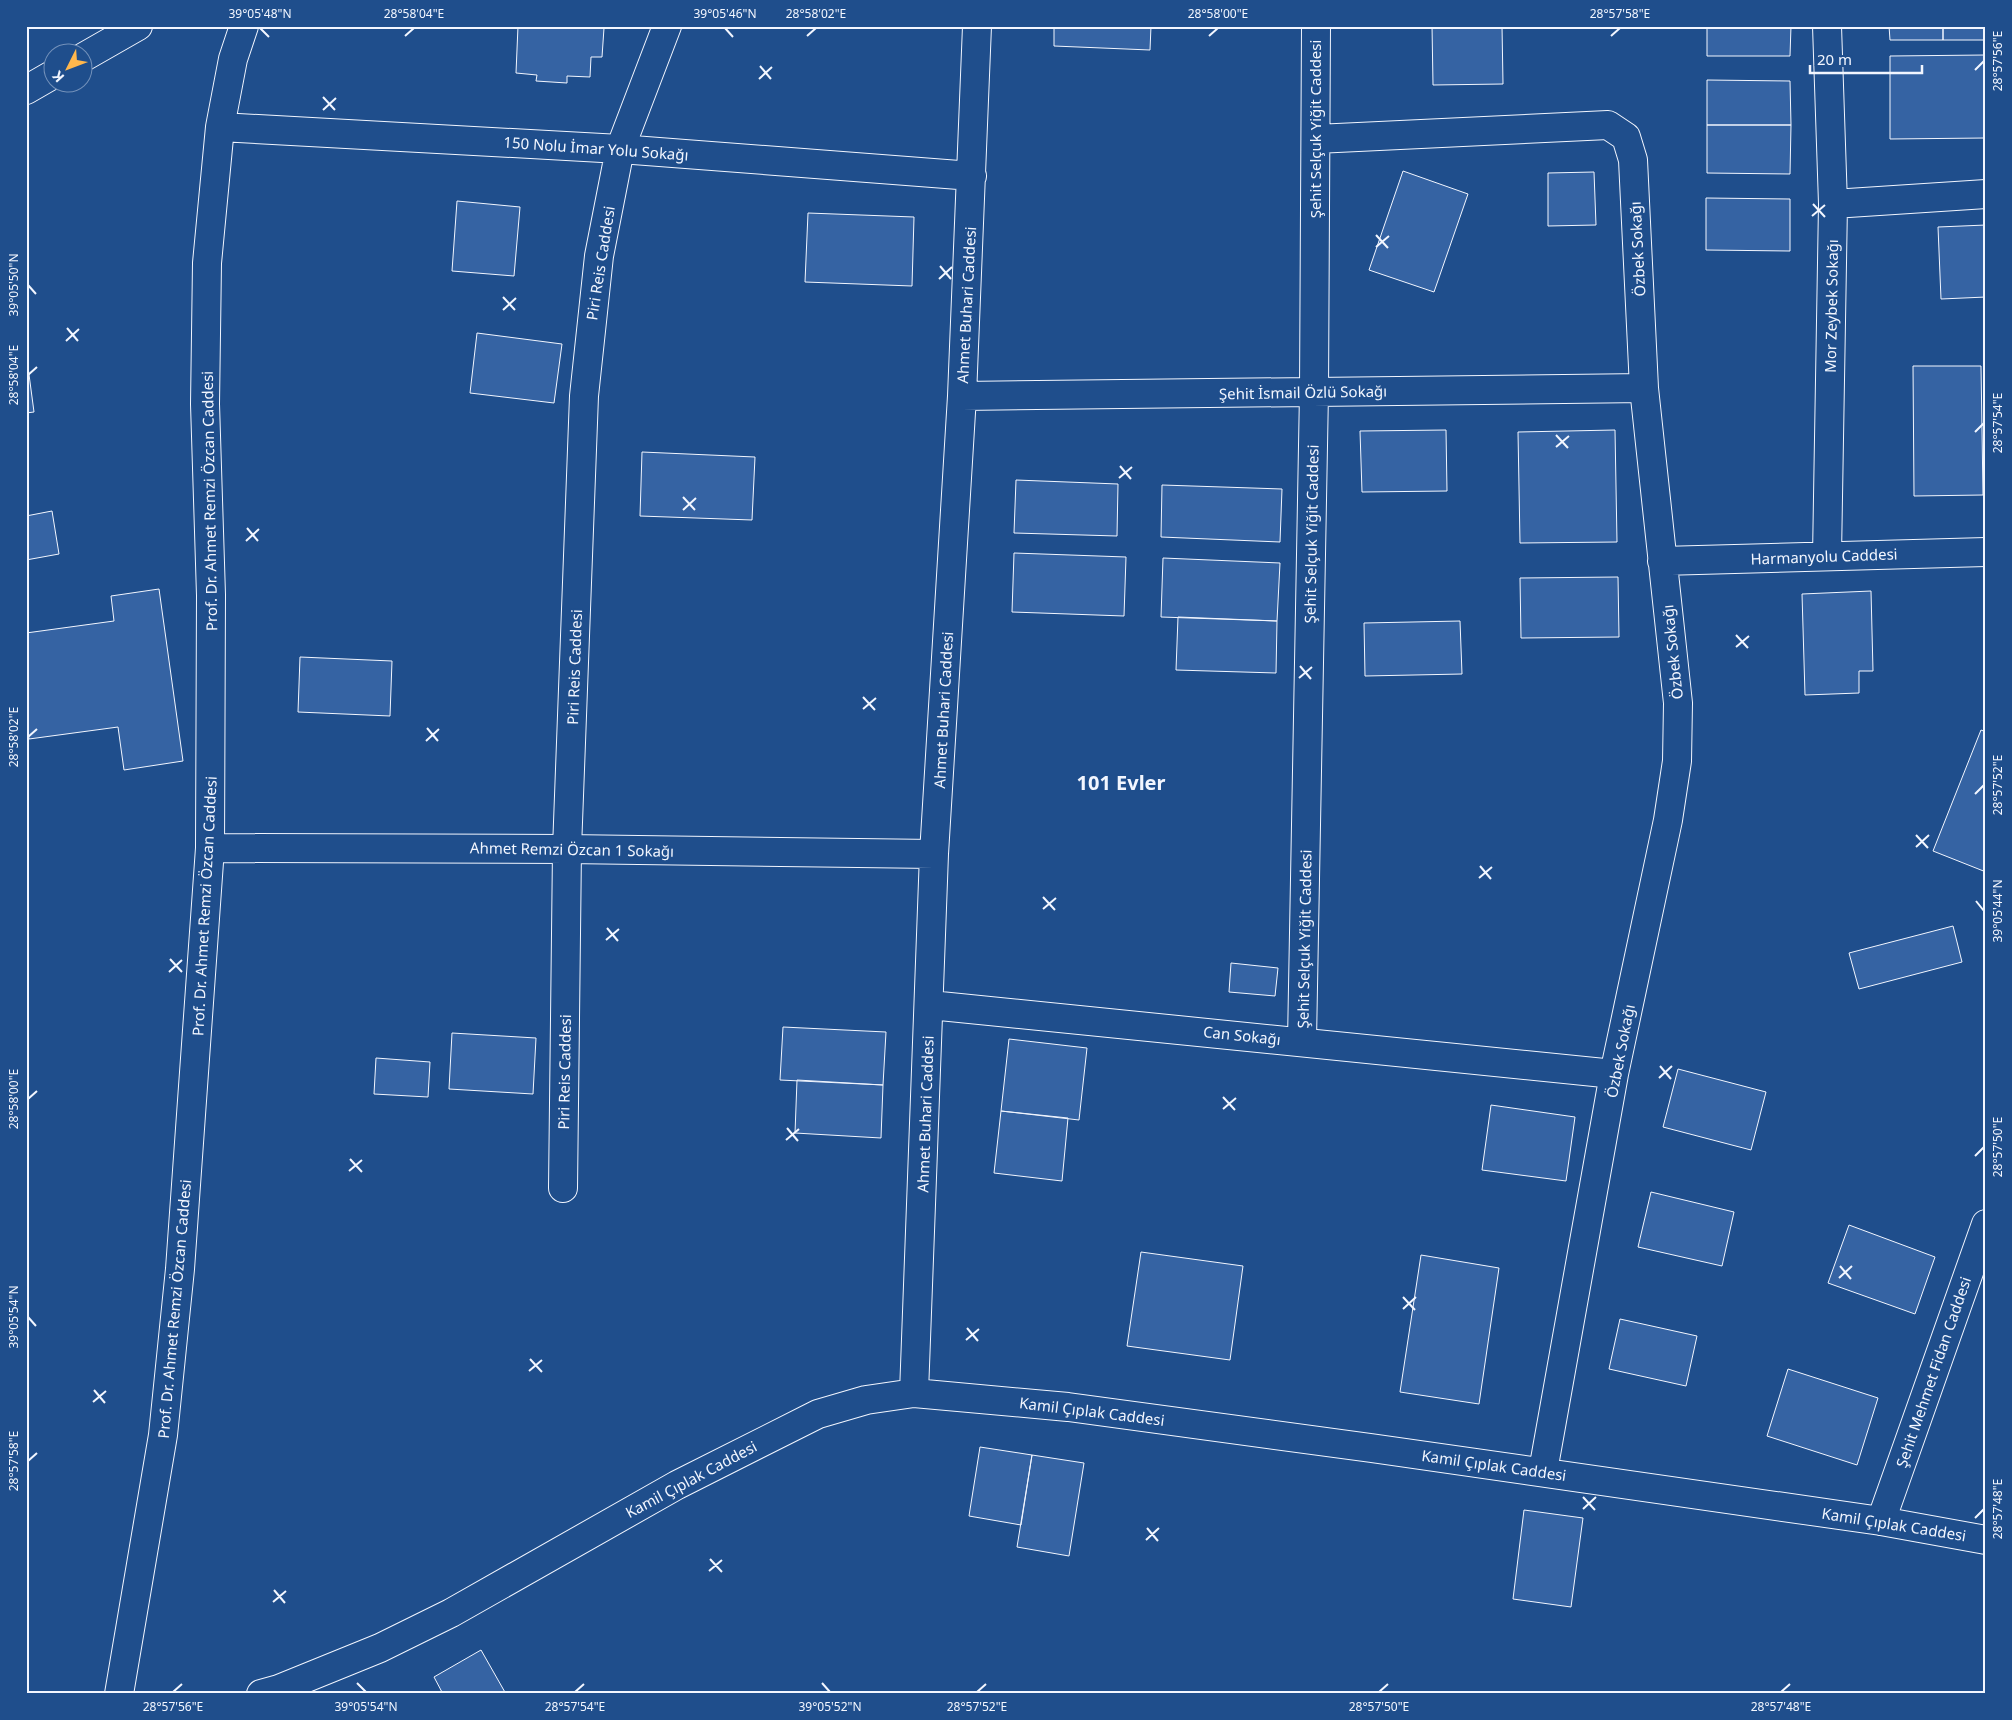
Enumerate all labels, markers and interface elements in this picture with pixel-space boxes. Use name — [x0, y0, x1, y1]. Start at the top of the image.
text: 39°05'48"N — [228, 5, 292, 22]
text: 28°58'04"E — [384, 5, 444, 22]
text: 39°05'46"N — [693, 5, 757, 22]
text: 28°58'02"E — [786, 5, 846, 22]
text: 28°58'00"E — [1188, 5, 1248, 22]
text: 28°57'58"E — [1590, 5, 1650, 22]
text: 28°57'56"E — [1989, 31, 2006, 91]
street label: Şehit Selçuk Yiğit Caddesi — [1305, 40, 1325, 218]
north arrow — [42, 42, 92, 92]
scale bar — [1810, 42, 1922, 74]
text: 20 m — [1817, 49, 1852, 69]
text: K — [47, 67, 68, 87]
street label: 150 Nolu İmar Yolu Sokağı — [503, 132, 689, 164]
street label: Özbek Sokağı — [1625, 201, 1649, 297]
street label: Piri Reis Caddesi — [581, 204, 619, 322]
street label: Ahmet Buhari Caddesi — [952, 226, 980, 384]
street label: Mor Zeybek Sokağı — [1820, 239, 1842, 373]
text: 39°05'50"N — [5, 253, 22, 317]
text: 28°58'04"E — [5, 345, 22, 405]
street label: Prof. Dr. Ahmet Remzi Özcan Caddesi — [197, 371, 221, 631]
street label: Şehit İsmail Özlü Sokağı — [1219, 381, 1387, 403]
text: 28°57'54"E — [1989, 393, 2006, 453]
street label: Şehit Selçuk Yiğit Caddesi — [1299, 444, 1323, 624]
street label: Harmanyolu Caddesi — [1750, 543, 1898, 569]
street label: Özbek Sokağı — [1657, 604, 1687, 700]
street label: Piri Reis Caddesi — [562, 609, 586, 725]
street label: Ahmet Buhari Caddesi — [929, 631, 957, 789]
text: 28°58'02"E — [5, 707, 22, 767]
text: 28°57'52"E — [1989, 755, 2006, 815]
district label: 101 Evler — [1077, 769, 1166, 796]
street label: Prof. Dr. Ahmet Remzi Özcan Caddesi — [187, 776, 221, 1036]
street label: Ahmet Remzi Özcan 1 Sokağı — [470, 837, 674, 861]
street label: Şehit Selçuk Yiğit Caddesi — [1292, 849, 1316, 1029]
text: 39°05'44"N — [1989, 879, 2006, 943]
street label: Özbek Sokağı — [1601, 1002, 1639, 1100]
street label: Piri Reis Caddesi — [553, 1014, 575, 1130]
street label: Can Sokağı — [1202, 1021, 1282, 1049]
street label: Ahmet Buhari Caddesi — [912, 1035, 938, 1193]
text: 28°58'00"E — [5, 1069, 22, 1129]
text: 28°57'50"E — [1989, 1117, 2006, 1177]
street label: Prof. Dr. Ahmet Remzi Özcan Caddesi — [153, 1179, 195, 1439]
street label: Şehit Mehmet Fidan Caddesi — [1891, 1274, 1975, 1470]
text: 39°05'54"N — [5, 1285, 22, 1349]
street label: Kamil Çıplak Caddesi — [1018, 1392, 1166, 1430]
text: 28°57'58"E — [5, 1431, 22, 1491]
street label: Kamil Çıplak Caddesi — [622, 1436, 760, 1522]
street label: Kamil Çıplak Caddesi — [1420, 1445, 1568, 1485]
text: 28°57'48"E — [1989, 1479, 2006, 1539]
street label: Kamil Çıplak Caddesi — [1820, 1503, 1968, 1545]
text: 28°57'56"E — [143, 1698, 203, 1715]
text: 39°05'54"N — [334, 1698, 398, 1715]
text: 28°57'54"E — [545, 1698, 605, 1715]
text: 39°05'52"N — [798, 1698, 862, 1715]
text: 28°57'52"E — [947, 1698, 1007, 1715]
text: 28°57'50"E — [1349, 1698, 1409, 1715]
text: 28°57'48"E — [1751, 1698, 1811, 1715]

